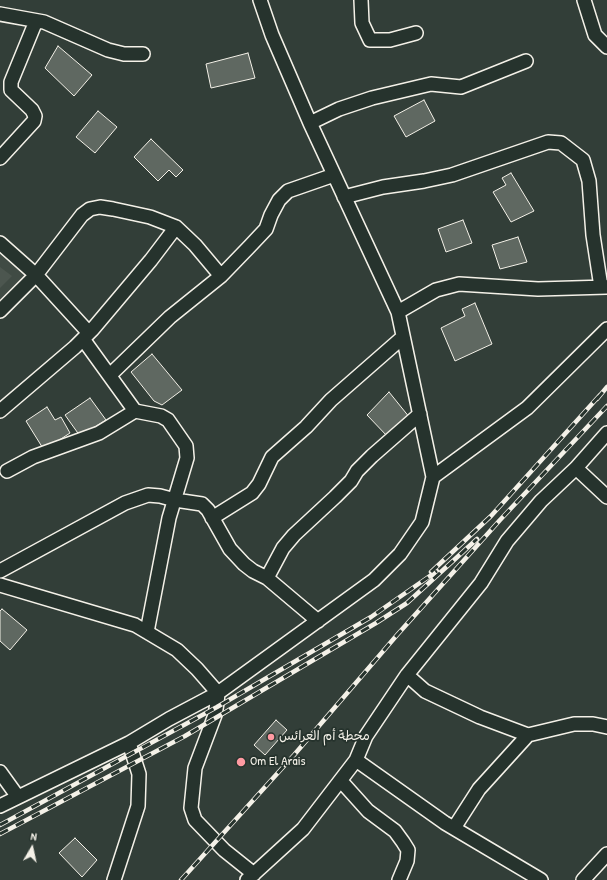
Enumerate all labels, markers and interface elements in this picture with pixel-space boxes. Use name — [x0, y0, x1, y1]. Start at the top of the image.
place label: محطة أم العرائس — [279, 729, 370, 745]
marker: محطة أم العرائس — [266, 732, 276, 742]
place label: Om El Arais — [250, 754, 306, 770]
marker: Om El Arais — [235, 756, 247, 768]
north arrow — [12, 828, 52, 868]
text: N — [30, 829, 38, 844]

